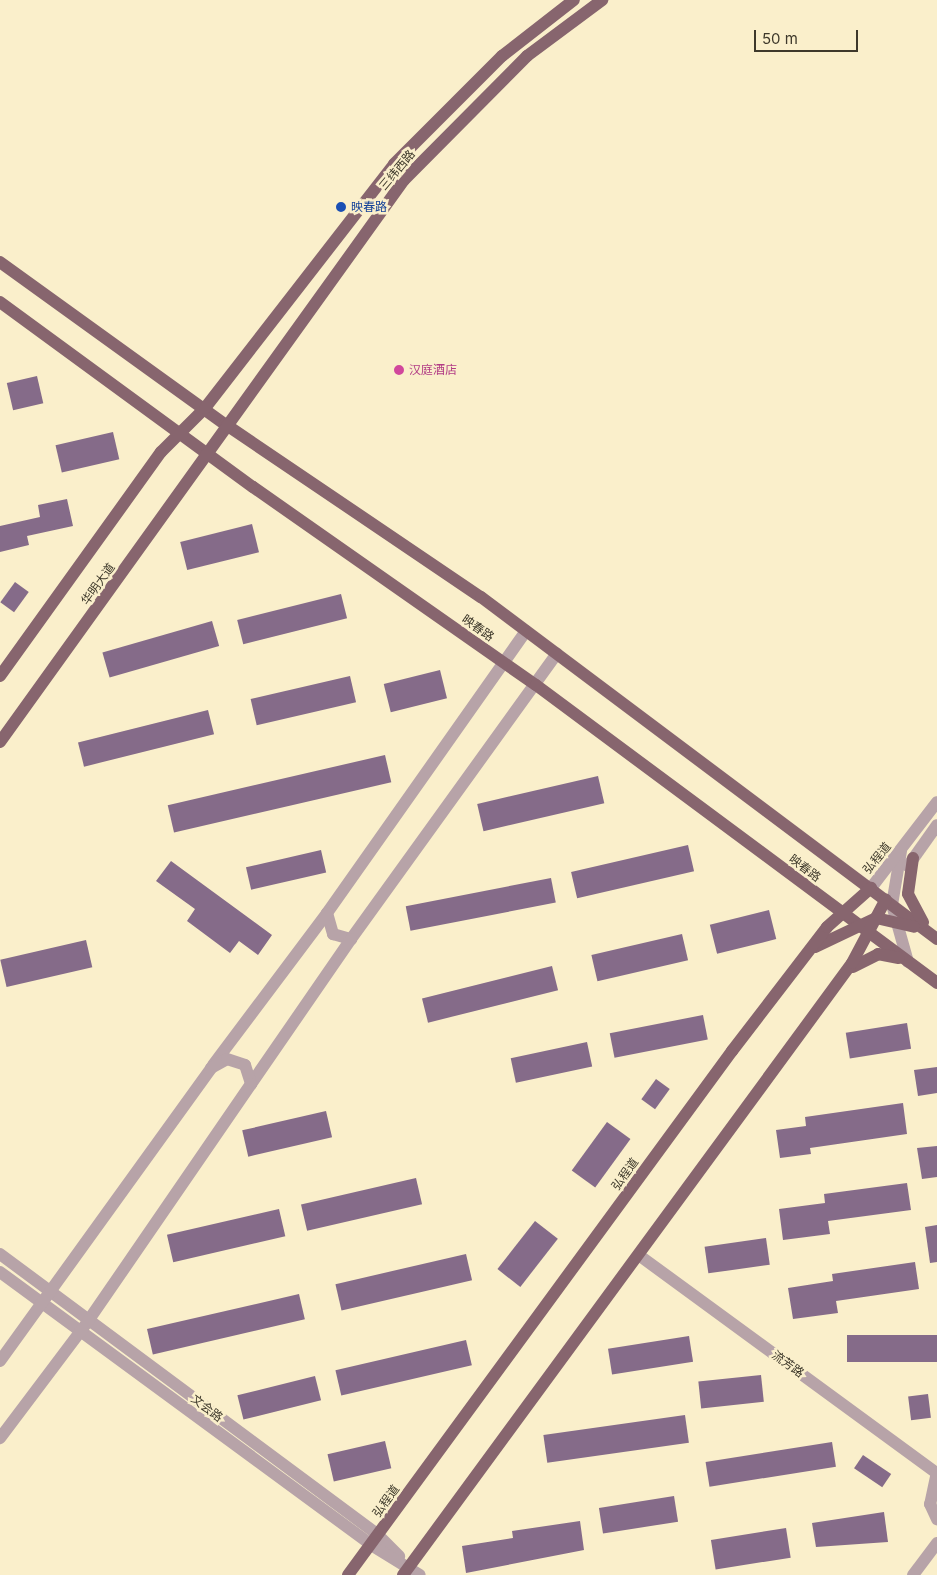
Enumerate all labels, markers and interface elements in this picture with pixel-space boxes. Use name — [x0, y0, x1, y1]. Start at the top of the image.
scale bar — [757, 20, 861, 52]
text: 50 m — [762, 29, 798, 48]
street label: 三纬西路 — [376, 147, 418, 193]
place label: 映春路 — [351, 200, 387, 214]
marker: 映春路 — [335, 201, 347, 213]
place label: 汉庭酒店 — [409, 363, 457, 377]
marker: 汉庭酒店 — [393, 364, 405, 376]
street label: 华明大道 — [78, 560, 118, 608]
street label: 映春路 — [459, 612, 497, 644]
street label: 弘程道 — [860, 839, 894, 877]
street label: 映春路 — [786, 851, 824, 885]
street label: 弘程道 — [609, 1155, 641, 1193]
street label: 流芳路 — [769, 1348, 807, 1380]
street label: 文会路 — [188, 1391, 226, 1425]
street label: 弘程道 — [370, 1482, 402, 1520]

